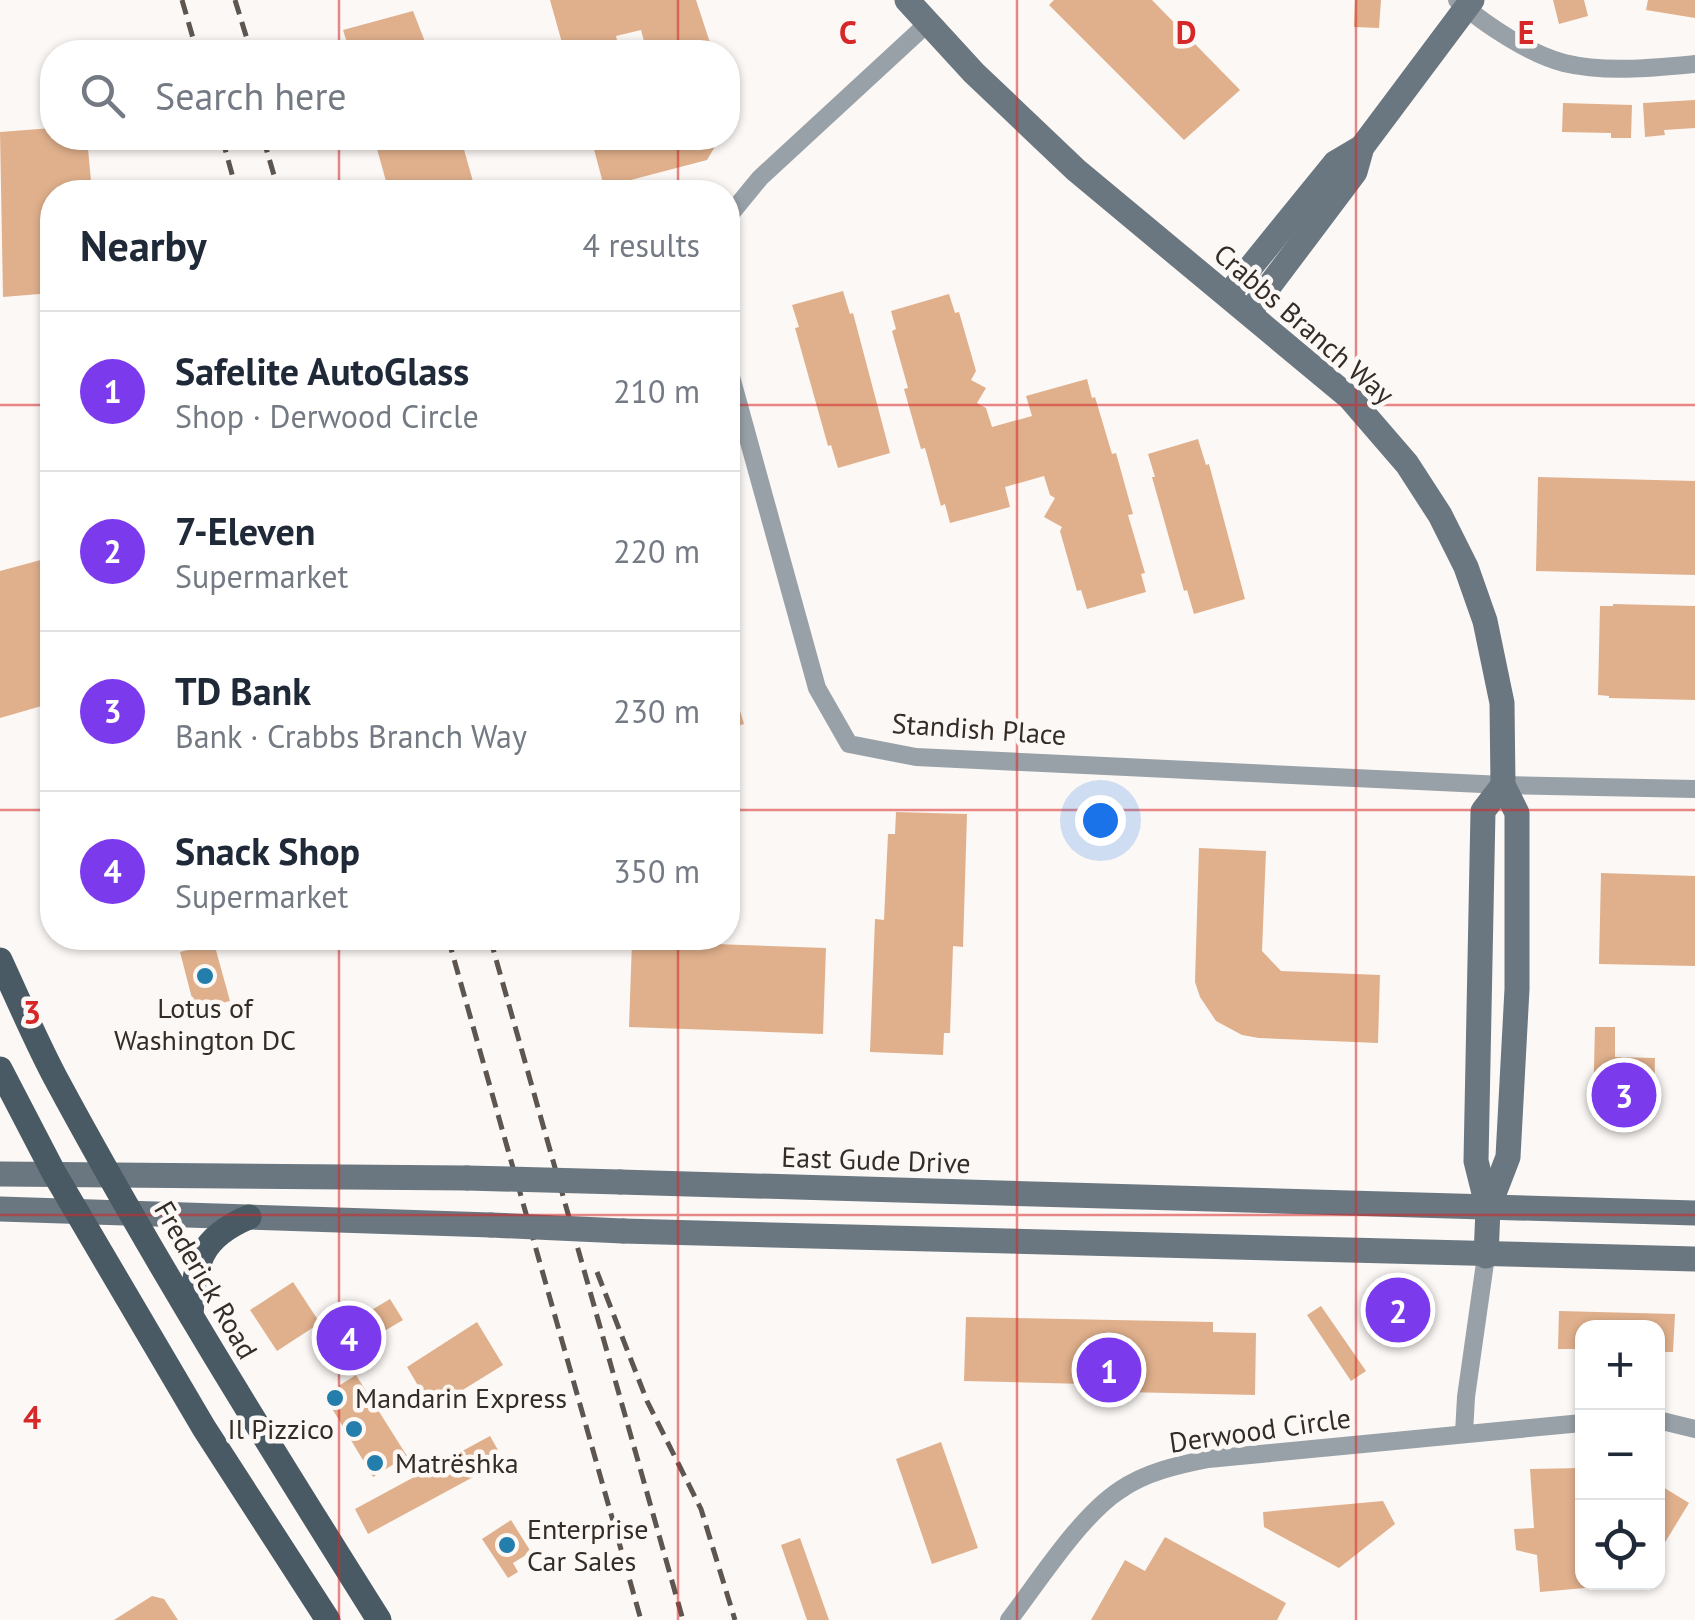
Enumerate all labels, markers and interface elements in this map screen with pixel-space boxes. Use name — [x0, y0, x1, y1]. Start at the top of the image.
text: C — [839, 11, 857, 53]
text: D — [1176, 11, 1196, 53]
text: E — [1518, 11, 1534, 53]
search box — [40, 40, 740, 150]
icon: search — [75, 68, 130, 123]
text: Search here — [155, 71, 347, 120]
text: Nearby — [80, 218, 207, 273]
text: 4 results — [582, 224, 700, 266]
street label: Crabbs Branch Way — [1206, 235, 1402, 412]
text: Safelite AutoGlass — [175, 346, 469, 395]
text: 1 — [103, 370, 122, 412]
text: 210 m — [613, 370, 700, 412]
text: Shop · Derwood Circle — [175, 395, 479, 437]
text: 7-Eleven — [175, 506, 315, 555]
text: 2 — [103, 530, 122, 572]
text: 220 m — [613, 530, 700, 572]
text: Supermarket — [175, 555, 348, 597]
text: TD Bank — [175, 666, 311, 715]
text: 3 — [103, 690, 122, 732]
text: 230 m — [613, 690, 700, 732]
street label: Standish Place — [891, 704, 1067, 753]
text: Bank · Crabbs Branch Way — [175, 715, 527, 757]
your location — [1075, 795, 1126, 846]
text: Snack Shop — [175, 826, 360, 875]
text: 4 — [103, 850, 122, 892]
text: 350 m — [613, 850, 700, 892]
text: Supermarket — [175, 875, 348, 917]
marker: Lotus of Washington DC — [194, 965, 216, 987]
place label: Lotus of Washington DC — [114, 989, 296, 1058]
text: 3 — [23, 991, 41, 1033]
pin: 3 — [1592, 1058, 1656, 1132]
street label: East Gude Drive — [781, 1138, 971, 1181]
street label: Frederick Road — [146, 1194, 267, 1365]
pin: 2 — [1366, 1272, 1430, 1348]
pin: 4 — [316, 1300, 382, 1376]
map controls — [1575, 1320, 1665, 1590]
button: + — [1575, 1320, 1665, 1410]
pin: 1 — [1076, 1332, 1142, 1408]
place label: Mandarin Express — [355, 1379, 567, 1416]
marker: Mandarin Express — [324, 1387, 346, 1409]
text: 4 — [23, 1396, 41, 1438]
street label: Derwood Circle — [1167, 1398, 1353, 1461]
place label: Il Pizzico — [228, 1410, 334, 1447]
button: − — [1575, 1410, 1665, 1500]
marker: Il Pizzico — [343, 1418, 365, 1440]
place label: Matrëshka — [395, 1444, 519, 1481]
marker: Matrëshka — [364, 1452, 386, 1474]
button: locate — [1575, 1500, 1665, 1590]
place label: Enterprise Car Sales — [527, 1510, 648, 1579]
marker: Enterprise Car Sales — [496, 1534, 518, 1556]

